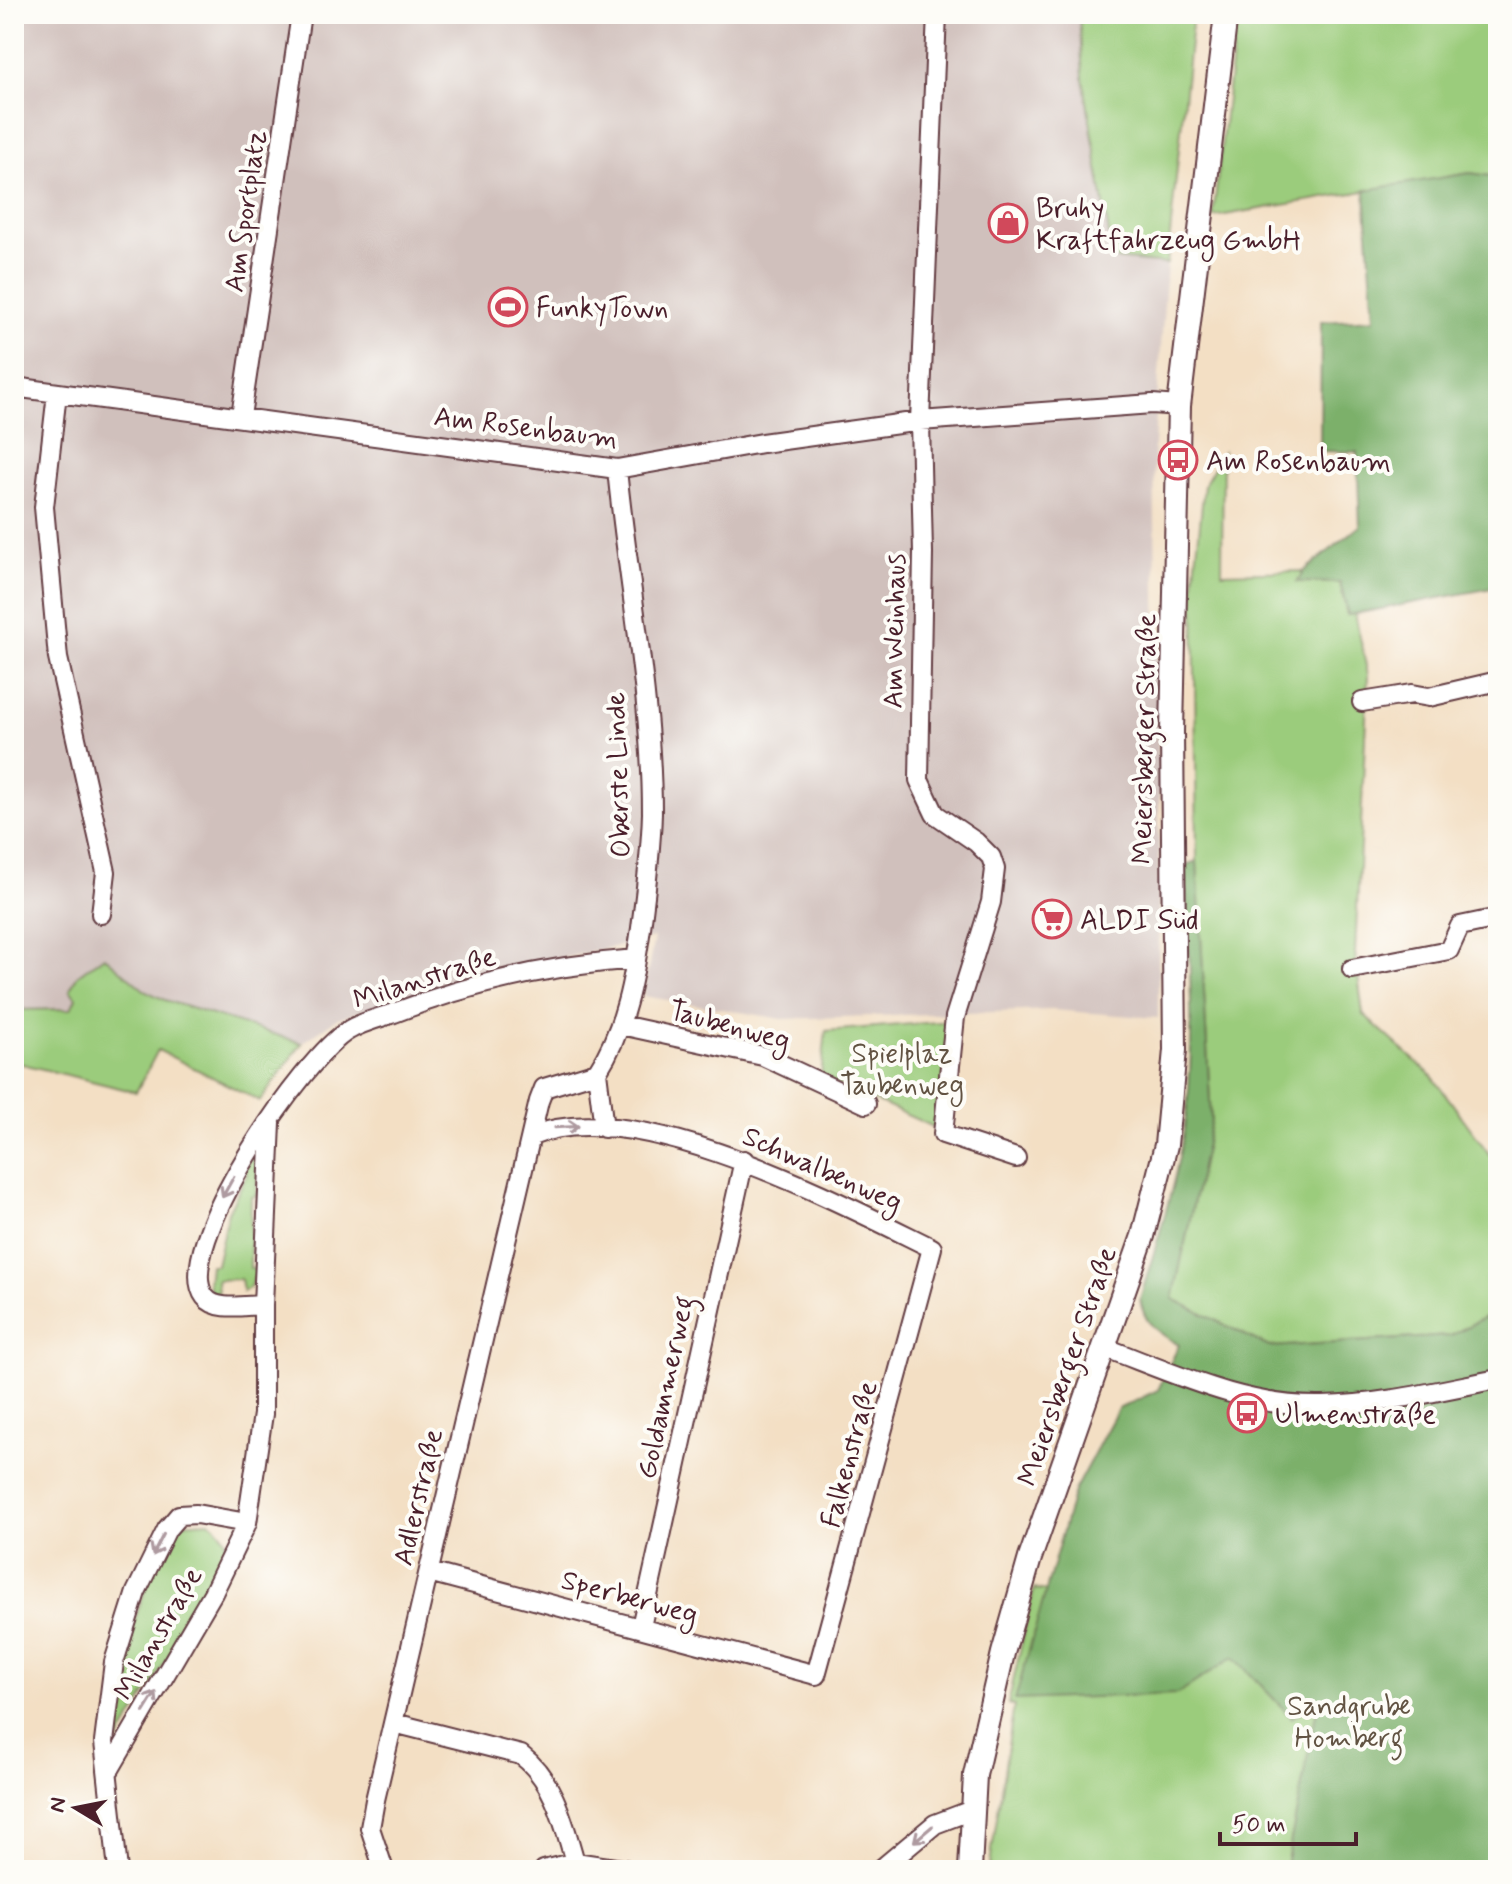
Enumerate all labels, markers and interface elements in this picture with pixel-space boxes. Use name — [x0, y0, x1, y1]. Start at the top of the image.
street label: Am Sportplatz — [217, 128, 276, 295]
place label: Bruhy Kraftfahrzeug GmbH — [1036, 191, 1301, 262]
shop icon: Bruhy Kraftfahrzeug GmbH — [987, 202, 1029, 244]
sports icon: FunkyTown — [487, 286, 529, 328]
place label: FunkyTown — [536, 291, 668, 328]
street label: Am Rosenbaum — [432, 399, 620, 458]
bus stop icon: Am Rosenbaum — [1157, 439, 1199, 481]
place label: Am Rosenbaum — [1206, 444, 1391, 481]
street label: Am Weinhaus — [876, 553, 915, 709]
street label: Meiersberger Straße — [1125, 613, 1169, 865]
street label: Oberste Linde — [598, 691, 641, 858]
supermarket icon: ALDI Süd — [1031, 898, 1073, 940]
place label: ALDI Süd — [1080, 903, 1199, 940]
street label: Milanstraße — [349, 939, 501, 1020]
street label: Taubenweg — [664, 992, 794, 1062]
park label: Spielplaz Taubenweg — [840, 1036, 964, 1107]
street label: Schwalbenweg — [735, 1119, 908, 1224]
one-way arrow — [553, 1120, 580, 1135]
one-way arrow — [220, 1175, 236, 1198]
street label: Meiersberger Straße — [1010, 1242, 1130, 1492]
street label: Goldammerweg — [629, 1292, 707, 1483]
street label: Falkenstraße — [813, 1377, 888, 1532]
bus stop icon: Ulmenstraße — [1226, 1392, 1268, 1434]
place label: Ulmenstraße — [1275, 1397, 1436, 1434]
street label: Adlerstraße — [386, 1426, 453, 1570]
one-way arrow — [150, 1533, 166, 1557]
street label: Milanstraße — [106, 1561, 212, 1708]
street label: Sperberweg — [556, 1562, 702, 1636]
park label: Sandgrube Homberg — [1287, 1689, 1411, 1761]
one-way arrow — [142, 1691, 158, 1714]
north arrow — [36, 1768, 116, 1848]
text: N — [43, 1795, 73, 1815]
scale bar — [1220, 1796, 1356, 1846]
text: 50 m — [1232, 1810, 1286, 1841]
one-way arrow — [913, 1825, 933, 1843]

